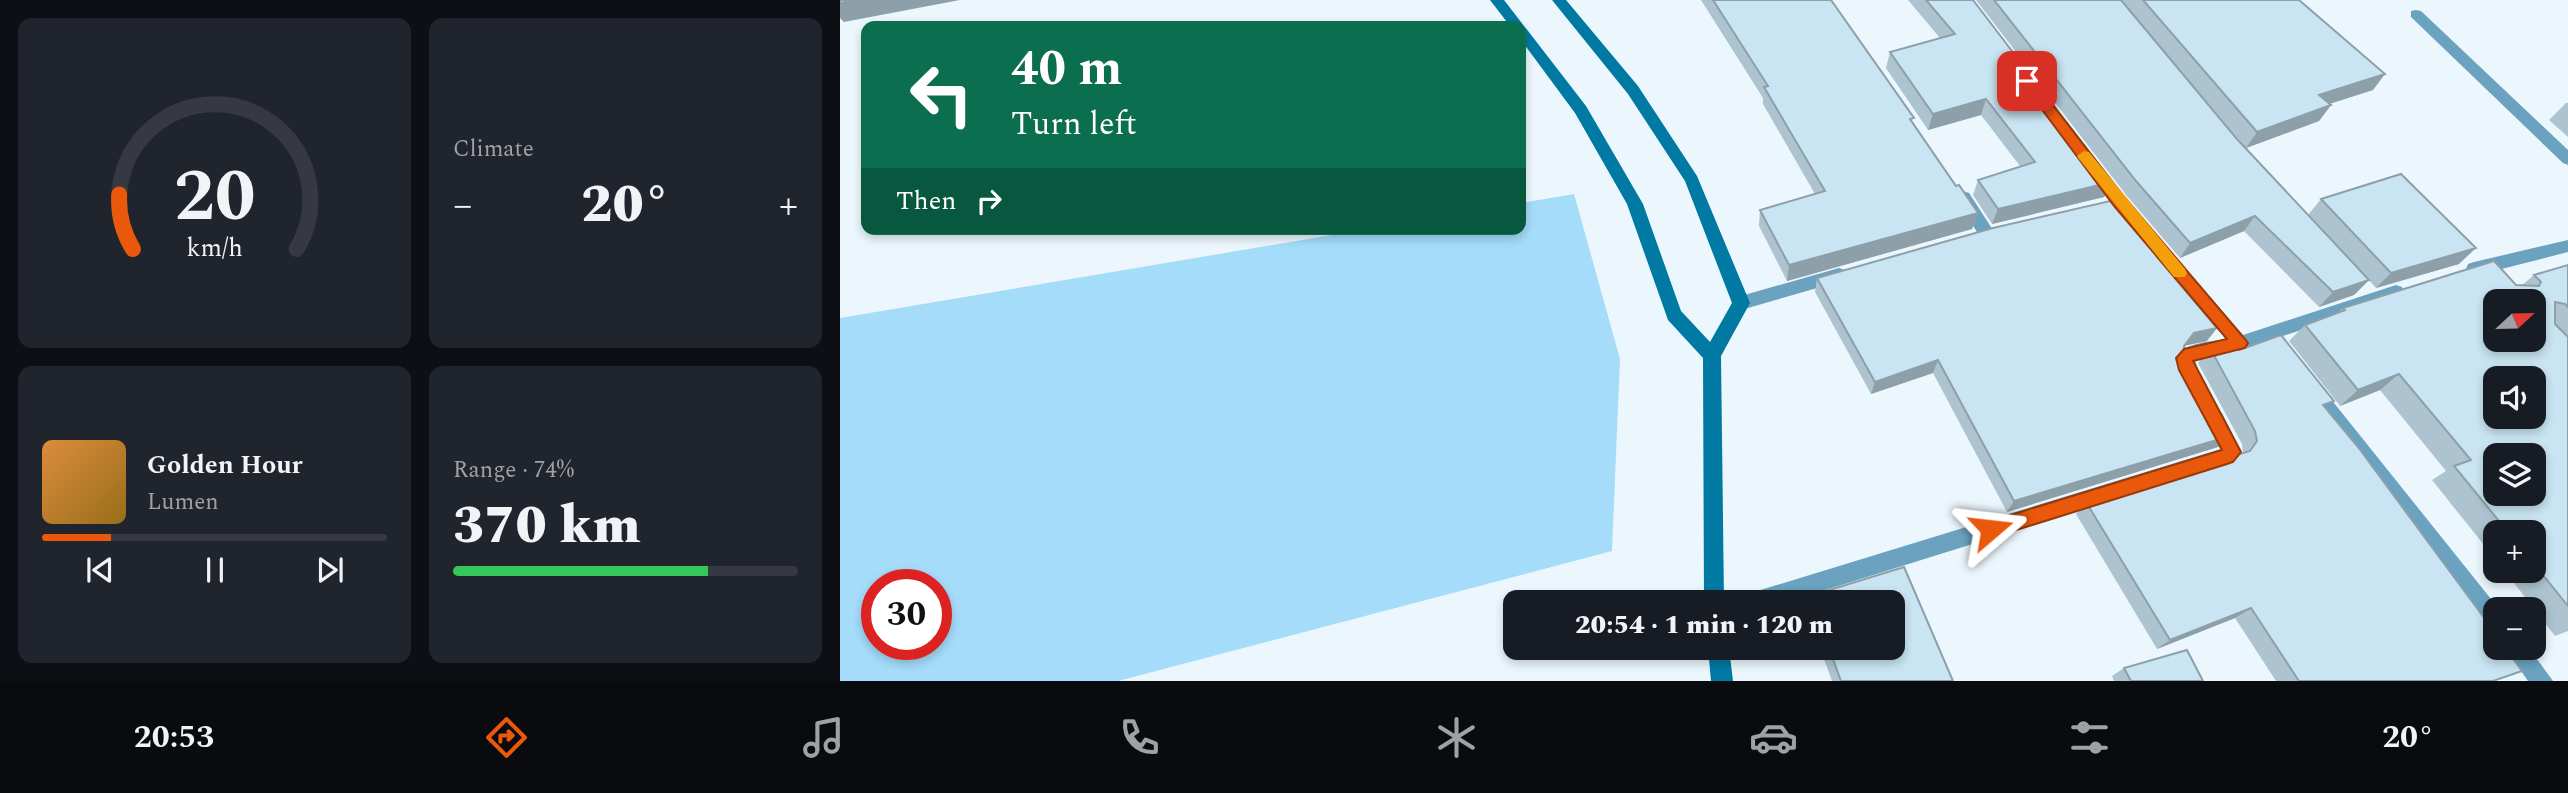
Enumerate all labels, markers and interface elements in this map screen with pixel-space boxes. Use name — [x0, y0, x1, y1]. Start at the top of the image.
text: 40 m — [1011, 32, 1122, 107]
icon: left — [896, 49, 987, 140]
pin — [1997, 51, 2057, 111]
icon: arrive — [2008, 62, 2046, 100]
text: Turn left — [1011, 100, 1137, 149]
text: Climate — [453, 132, 534, 167]
text: 20 — [174, 142, 255, 253]
text: 20° — [581, 166, 670, 245]
text: − — [453, 177, 472, 235]
text: + — [779, 177, 798, 235]
text: Then — [896, 181, 956, 221]
icon: right — [970, 182, 1008, 220]
text: km/h — [186, 230, 243, 268]
north arrow — [2483, 289, 2546, 352]
map controls — [2483, 289, 2546, 660]
button: sound — [2483, 366, 2546, 429]
button: layers — [2483, 443, 2546, 506]
text: Golden Hour — [147, 445, 303, 485]
text: Range · 74% — [453, 453, 574, 488]
text: Lumen — [147, 485, 219, 520]
text: 370 km — [453, 487, 641, 566]
position arrow — [1954, 492, 2028, 566]
button: + — [2483, 520, 2546, 583]
icon: previous — [81, 551, 119, 589]
icon: pause — [196, 551, 234, 589]
icon: next — [311, 551, 349, 589]
speed limit sign: 30 — [861, 569, 952, 660]
button: − — [2483, 597, 2546, 660]
text: 20:54 · 1 min · 120 m — [1575, 605, 1833, 645]
text: 20:53 — [134, 713, 214, 762]
icon: directions — [482, 713, 531, 762]
icon: music — [799, 713, 848, 762]
icon: phone — [1115, 713, 1164, 762]
icon: climate — [1432, 713, 1481, 762]
icon: car — [1749, 713, 1798, 762]
icon: filters — [2065, 713, 2114, 762]
text: 20° — [2382, 713, 2434, 762]

